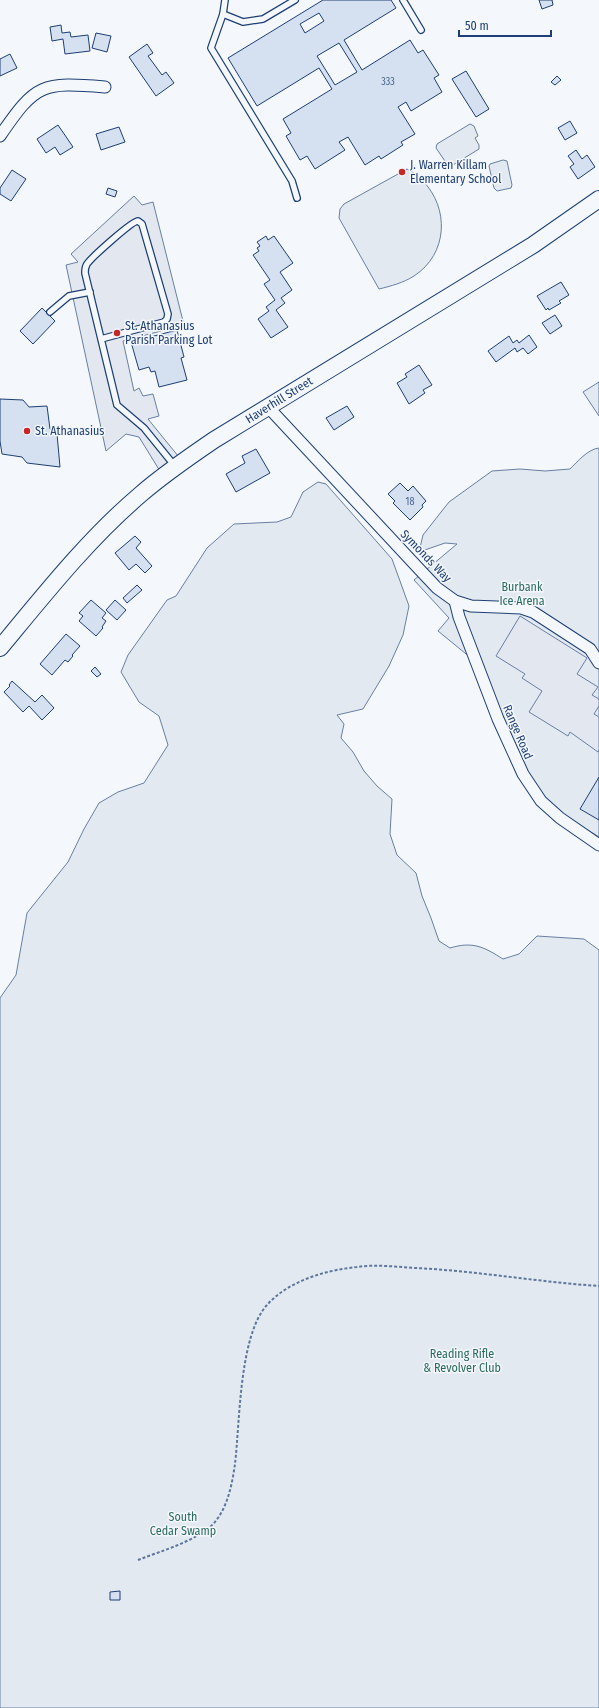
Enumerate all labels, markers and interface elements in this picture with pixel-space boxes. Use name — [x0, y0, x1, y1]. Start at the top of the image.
scale bar — [459, 12, 551, 38]
text: 50 m — [465, 19, 489, 33]
house number: 333 — [381, 76, 395, 88]
place label: J. Warren Killam Elementary School — [410, 158, 501, 186]
marker: J. Warren Killam Elementary School — [397, 167, 407, 177]
place label: St. Athanasius Parish Parking Lot — [125, 319, 212, 347]
marker: St. Athanasius Parish Parking Lot — [112, 328, 122, 338]
street label: Haverhill Street — [243, 374, 315, 426]
place label: St. Athanasius — [35, 424, 104, 438]
marker: St. Athanasius — [22, 426, 32, 436]
house number: 18 — [406, 496, 414, 508]
street label: Symonds Way — [398, 527, 455, 585]
park label: Burbank Ice Arena — [499, 580, 545, 608]
street label: Range Road — [500, 703, 536, 761]
park label: Reading Rifle & Revolver Club — [423, 1347, 501, 1375]
park label: South Cedar Swamp — [150, 1510, 216, 1538]

